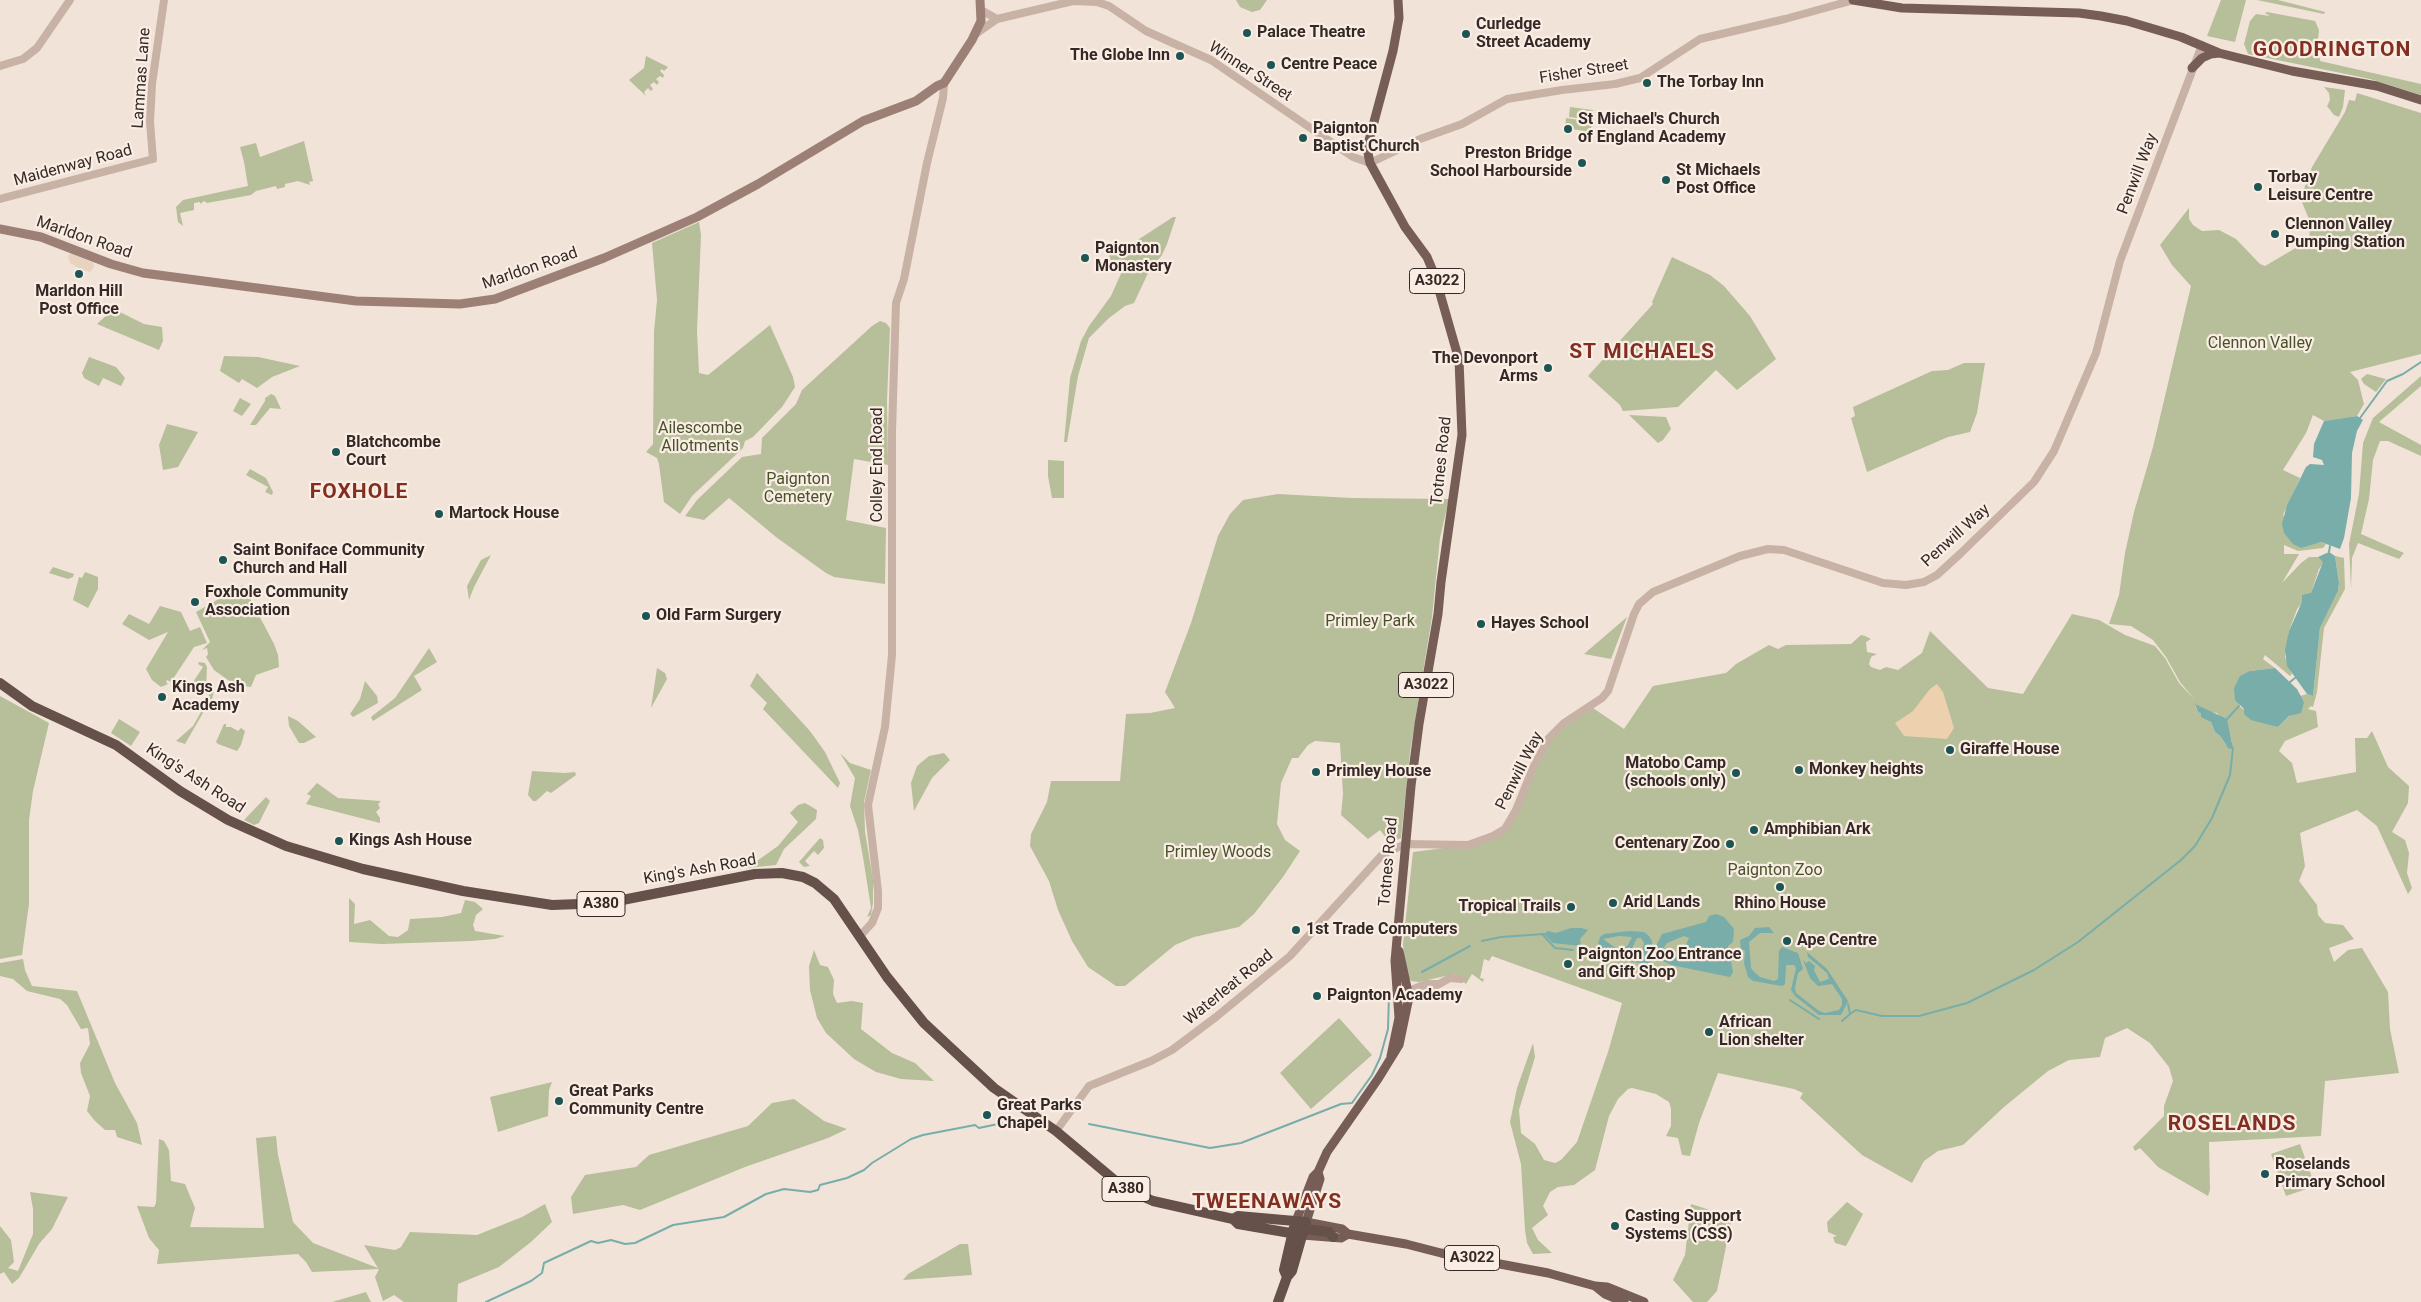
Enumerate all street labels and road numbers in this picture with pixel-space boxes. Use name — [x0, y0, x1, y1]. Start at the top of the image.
street label: Lammas Lane — [129, 27, 155, 129]
street label: Winner Street — [1205, 38, 1295, 106]
street label: Fisher Street — [1538, 55, 1630, 89]
street label: Penwill Way — [2114, 131, 2162, 217]
street label: Maidenway Road — [12, 141, 134, 191]
street label: Marldon Road — [34, 213, 134, 263]
street label: Marldon Road — [480, 244, 580, 294]
road number: A3022 — [1410, 268, 1464, 294]
street label: Colley End Road — [868, 408, 888, 522]
street label: Totnes Road — [1428, 416, 1456, 506]
street label: Penwill Way — [1918, 500, 1994, 572]
road number: A3022 — [1398, 672, 1454, 698]
street label: Penwill Way — [1492, 729, 1548, 813]
street label: King's Ash Road — [142, 740, 248, 818]
street label: Totnes Road — [1376, 817, 1402, 907]
street label: King's Ash Road — [642, 851, 758, 889]
road number: A380 — [577, 892, 625, 916]
street label: Waterleat Road — [1181, 946, 1277, 1030]
road number: A380 — [1102, 1176, 1150, 1202]
road number: A3022 — [1444, 1246, 1500, 1270]

